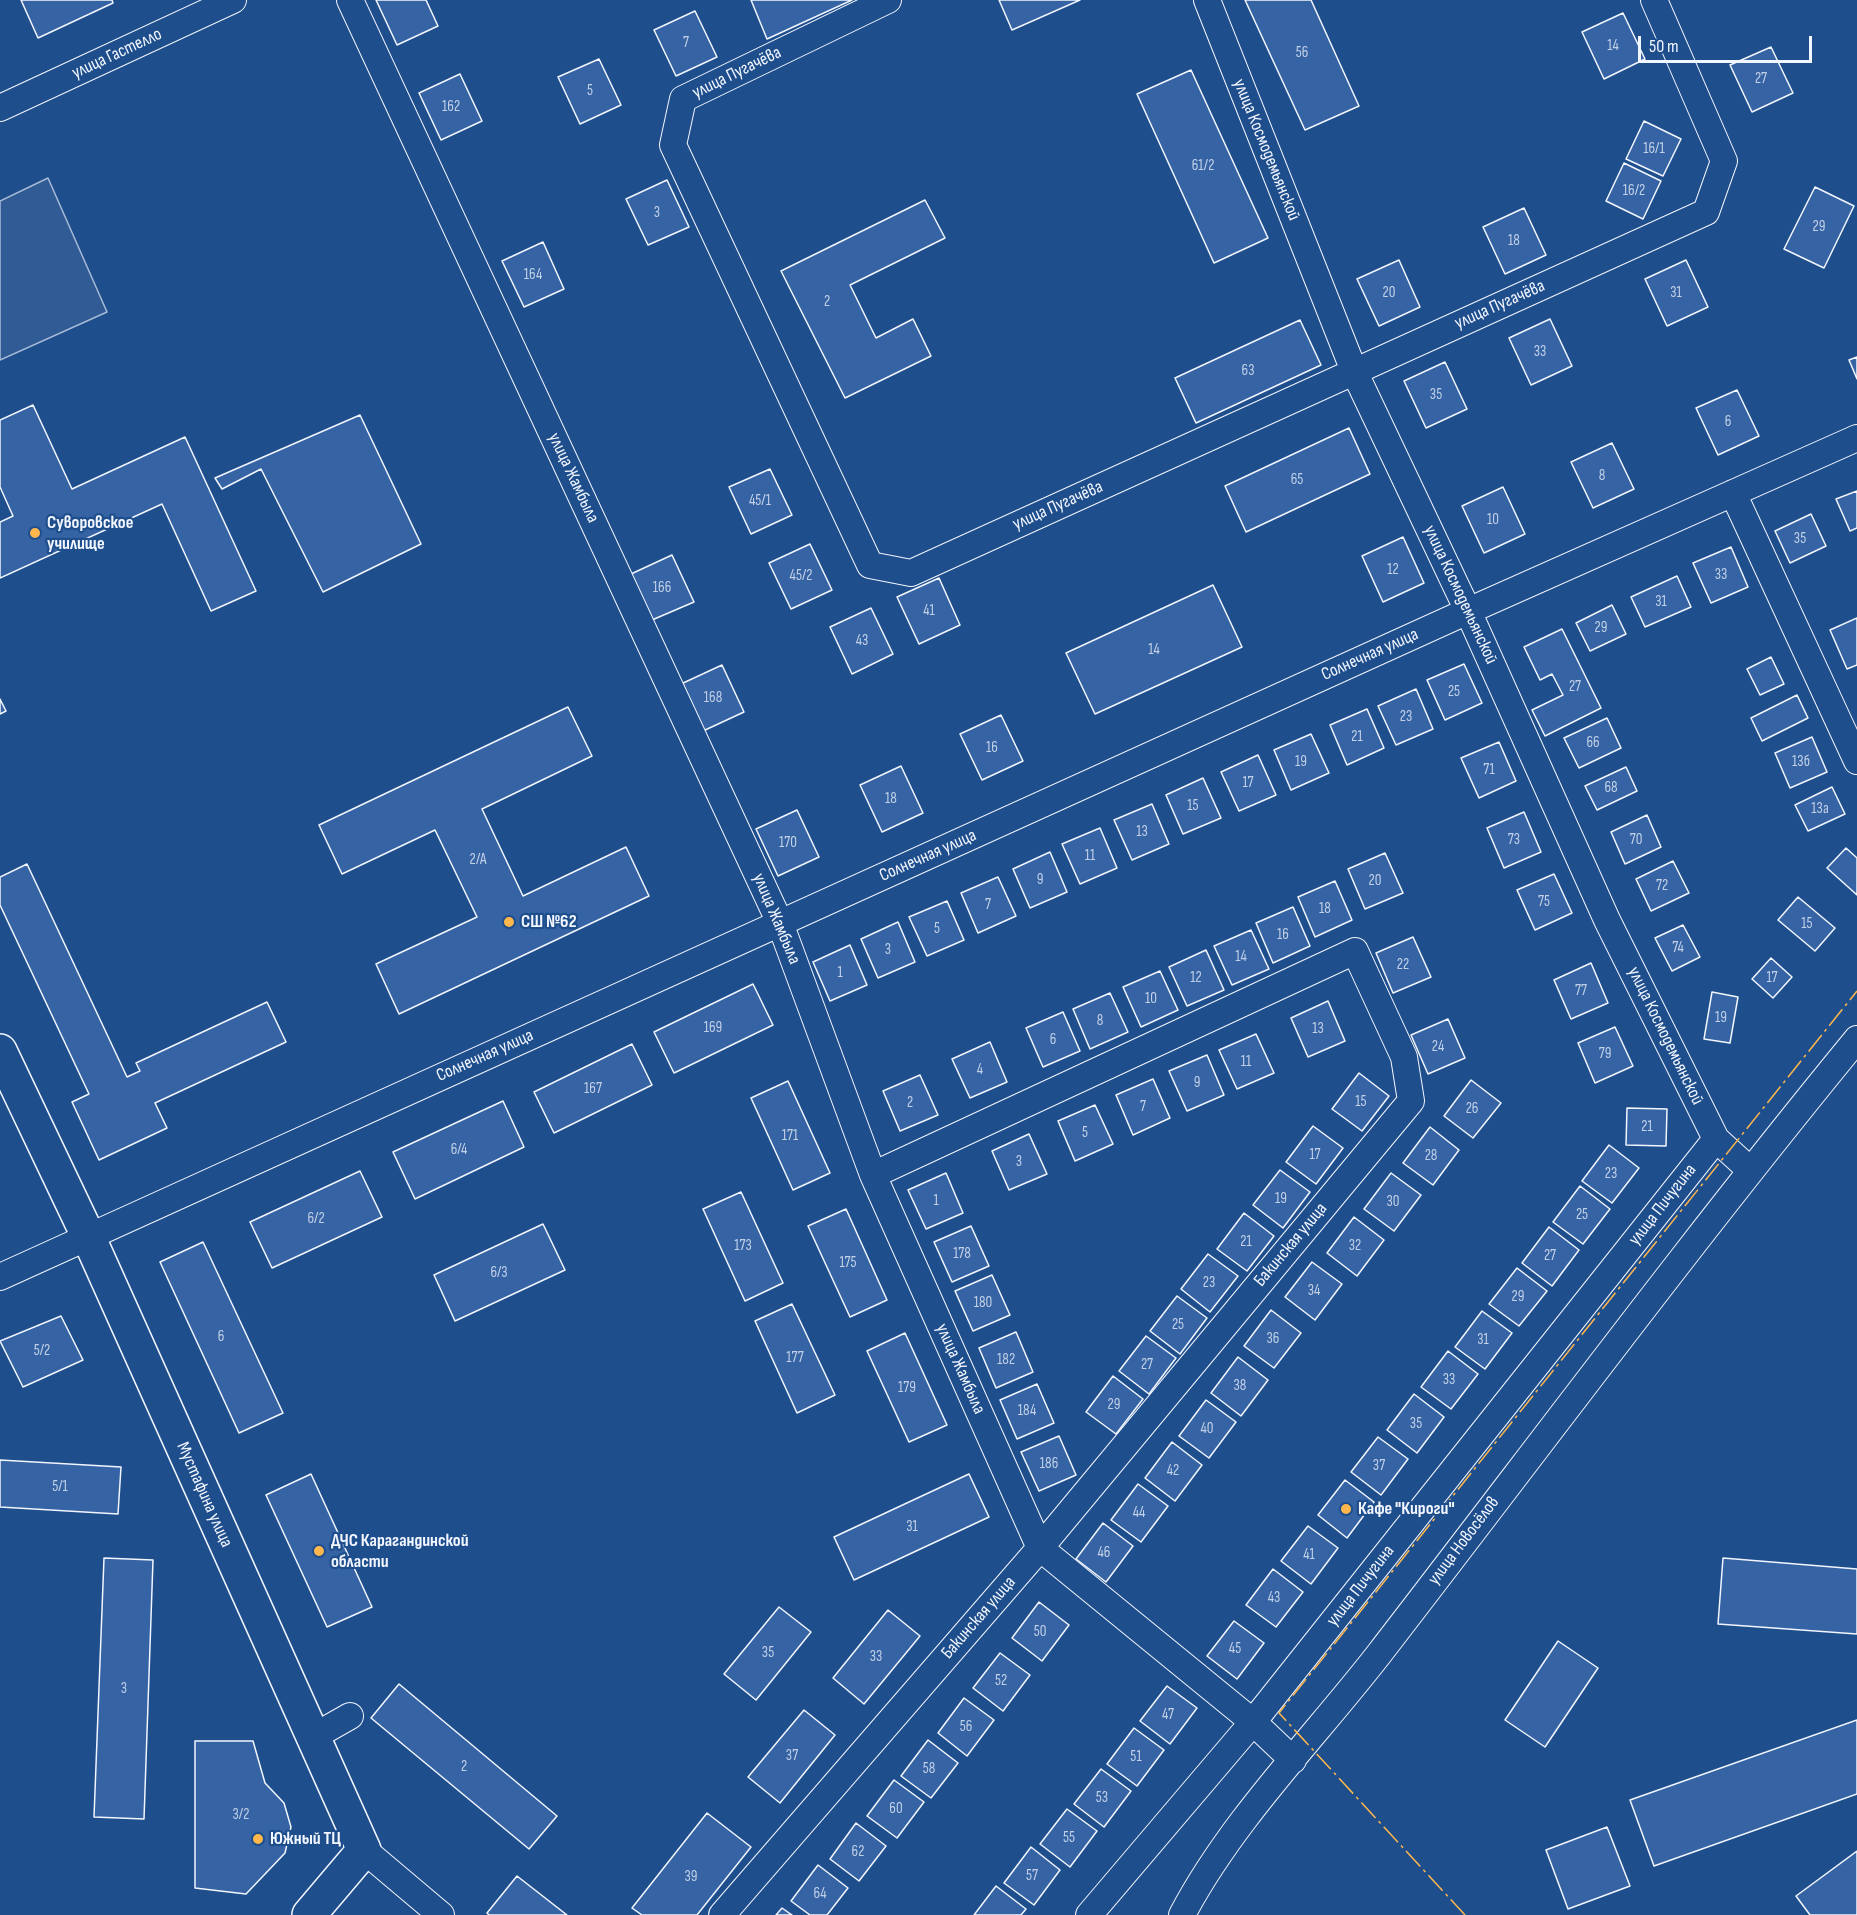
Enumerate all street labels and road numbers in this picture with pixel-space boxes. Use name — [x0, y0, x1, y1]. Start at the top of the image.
street label: улица Гастелло — [69, 24, 165, 84]
street label: улица Пугачёва — [689, 42, 785, 104]
street label: улица Космодемьянской — [1228, 76, 1304, 224]
street label: улица Пугачёва — [1452, 276, 1548, 334]
street label: улица Жамбыла — [543, 430, 603, 526]
street label: улица Пугачёва — [1010, 477, 1106, 535]
street label: улица Космодемьянской — [1418, 522, 1502, 668]
street label: Солнечная улица — [1318, 624, 1422, 686]
street label: Солнечная улица — [876, 825, 980, 887]
street label: улица Жамбыла — [747, 870, 805, 968]
street label: улица Космодемьянской — [1622, 964, 1708, 1108]
street label: Солнечная улица — [433, 1025, 537, 1087]
street label: улица Пичугина — [1625, 1160, 1701, 1250]
street label: Бакинская улица — [1250, 1199, 1332, 1291]
street label: улица Жамбыла — [930, 1320, 990, 1418]
street label: Мустафина улица — [171, 1439, 237, 1551]
street label: улица Новосёлов — [1424, 1492, 1504, 1590]
street label: улица Пичугина — [1323, 1541, 1399, 1631]
street label: Бакинская улица — [937, 1572, 1021, 1664]

